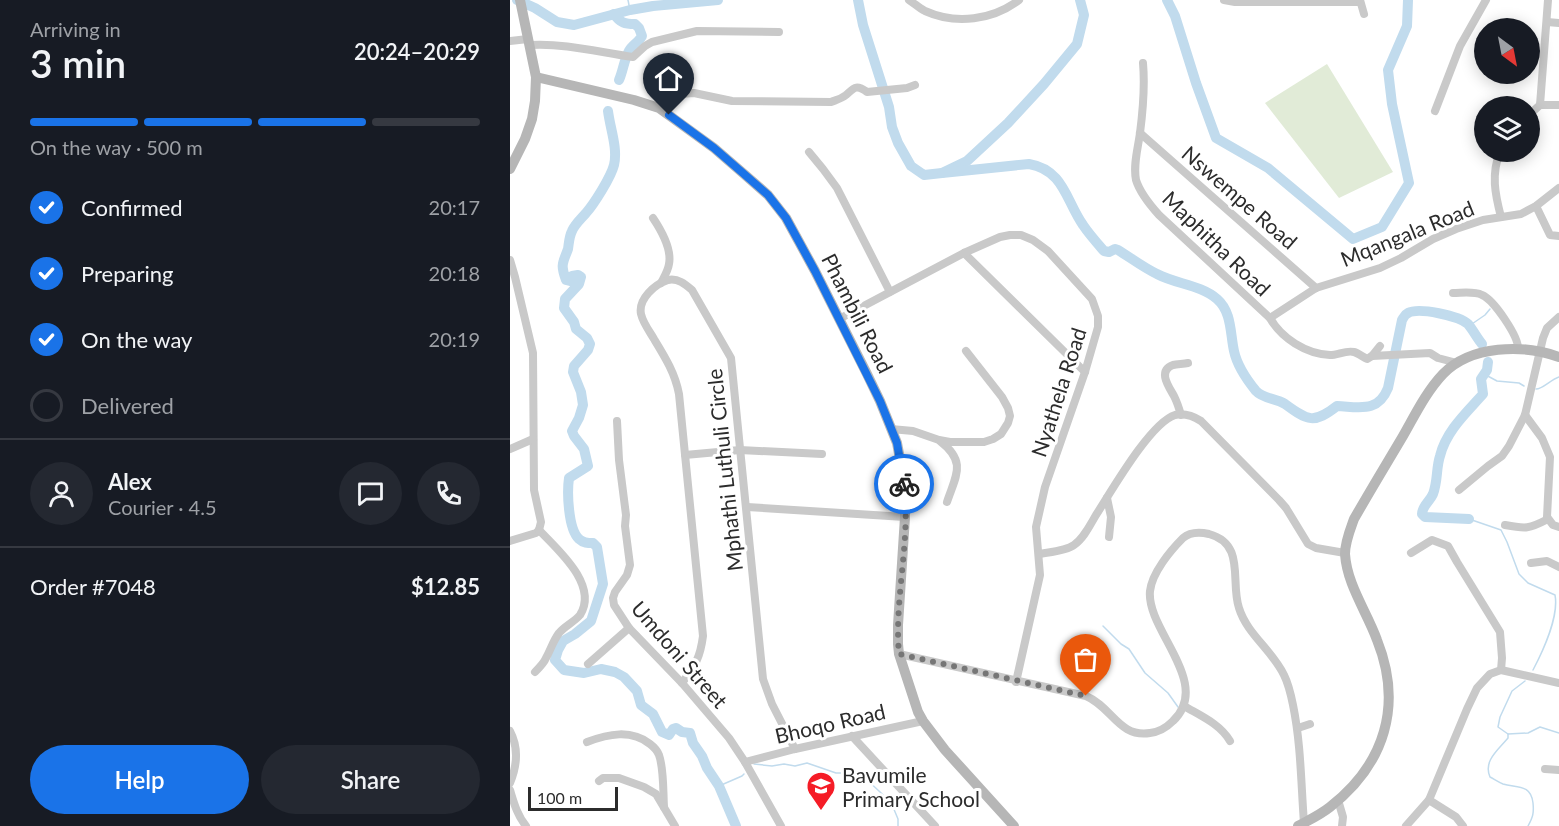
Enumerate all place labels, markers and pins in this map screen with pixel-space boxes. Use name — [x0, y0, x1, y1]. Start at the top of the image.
pin — [643, 53, 694, 115]
pin — [1060, 634, 1111, 696]
place label: Bavumile Primary School — [842, 762, 980, 811]
school or university icon: Bavumile Primary School — [805, 770, 837, 812]

